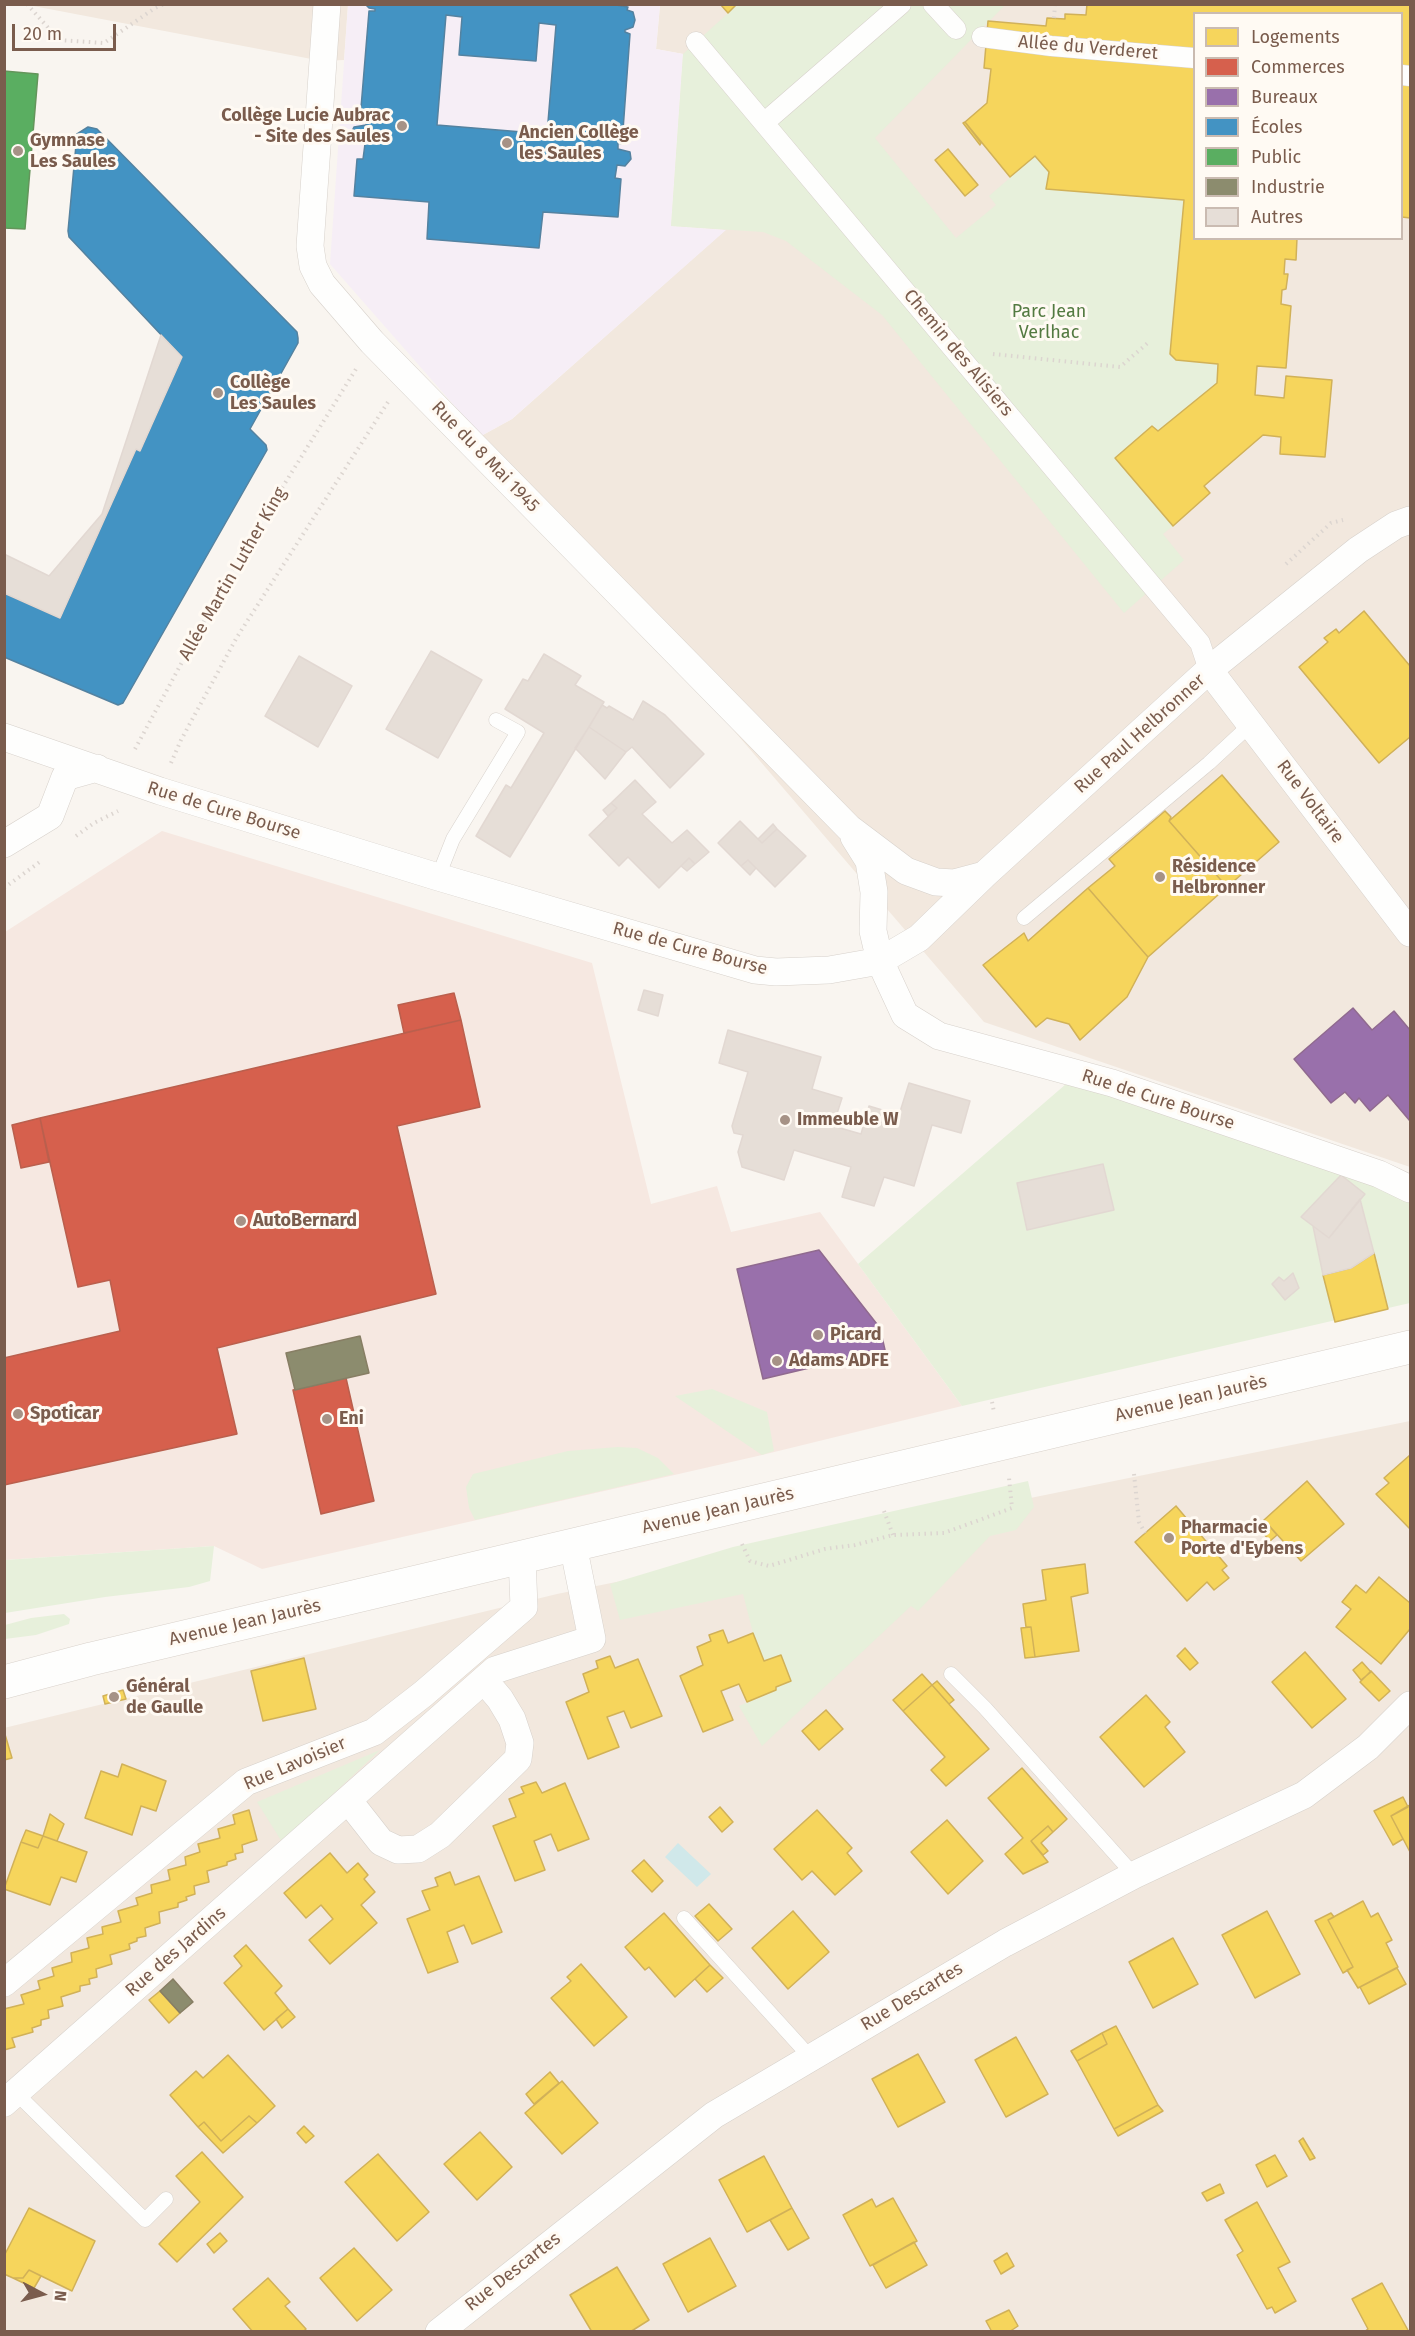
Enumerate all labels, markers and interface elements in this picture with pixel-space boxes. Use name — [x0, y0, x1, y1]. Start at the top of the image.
scale bar — [15, 12, 118, 50]
legend — [1193, 12, 1403, 240]
text: 20 m — [23, 23, 62, 45]
text: Logements — [1251, 26, 1340, 48]
street label: Allée du Verderet — [1017, 31, 1159, 65]
text: Commerces — [1251, 56, 1345, 78]
text: Bureaux — [1251, 86, 1317, 108]
place label: Collège Lucie Aubrac - Site des Saules — [221, 105, 390, 148]
text: Écoles — [1251, 116, 1302, 138]
marker: Collège Lucie Aubrac - Site des Saules — [395, 119, 409, 133]
place label: Ancien Collège les Saules — [519, 122, 639, 164]
place label: Gymnase Les Saules — [30, 130, 116, 172]
marker: Ancien Collège les Saules — [500, 136, 514, 150]
marker: Gymnase Les Saules — [11, 144, 25, 158]
text: Public — [1251, 146, 1301, 168]
text: Industrie — [1251, 176, 1325, 198]
text: Autres — [1251, 206, 1303, 228]
street label: Chemin des Alisiers — [899, 285, 1017, 421]
park label: Parc Jean Verlhac — [1012, 301, 1086, 344]
place label: Collège Les Saules — [230, 372, 316, 415]
marker: Collège Les Saules — [211, 386, 225, 400]
street label: Rue du 8 Mai 1945 — [427, 397, 543, 517]
street label: Allée Martin Luther King — [175, 484, 291, 664]
street label: Rue Paul Helbronner — [1070, 670, 1210, 798]
street label: Rue Voltaire — [1272, 756, 1348, 848]
street label: Rue de Cure Bourse — [145, 777, 303, 845]
place label: Résidence Helbronner — [1172, 856, 1265, 898]
marker: Résidence Helbronner — [1153, 870, 1167, 884]
street label: Rue de Cure Bourse — [610, 918, 770, 980]
street label: Rue de Cure Bourse — [1079, 1065, 1237, 1135]
place label: Immeuble W — [797, 1109, 898, 1131]
marker: Immeuble W — [778, 1113, 792, 1127]
place label: AutoBernard — [253, 1210, 357, 1232]
marker: AutoBernard — [234, 1214, 248, 1228]
place label: Picard — [830, 1324, 882, 1346]
marker: Picard — [811, 1328, 825, 1342]
place label: Adams ADFE — [789, 1350, 889, 1372]
marker: Adams ADFE — [770, 1354, 784, 1368]
street label: Avenue Jean Jaurès — [1113, 1371, 1269, 1427]
place label: Spoticar — [30, 1403, 99, 1425]
marker: Spoticar — [11, 1407, 25, 1421]
place label: Eni — [339, 1408, 364, 1430]
marker: Eni — [320, 1412, 334, 1426]
street label: Avenue Jean Jaurès — [640, 1483, 796, 1539]
place label: Pharmacie Porte d'Eybens — [1181, 1517, 1303, 1559]
marker: Pharmacie Porte d'Eybens — [1162, 1531, 1176, 1545]
street label: Avenue Jean Jaurès — [167, 1595, 323, 1651]
place label: Général de Gaulle — [126, 1676, 203, 1718]
marker: Général de Gaulle — [107, 1690, 121, 1704]
street label: Rue Lavoisier — [241, 1733, 349, 1795]
street label: Rue des Jardins — [121, 1902, 231, 2002]
street label: Rue Descartes — [857, 1958, 967, 2036]
street label: Rue Descartes — [461, 2228, 565, 2316]
north arrow — [12, 2264, 72, 2324]
text: N — [50, 2290, 70, 2302]

